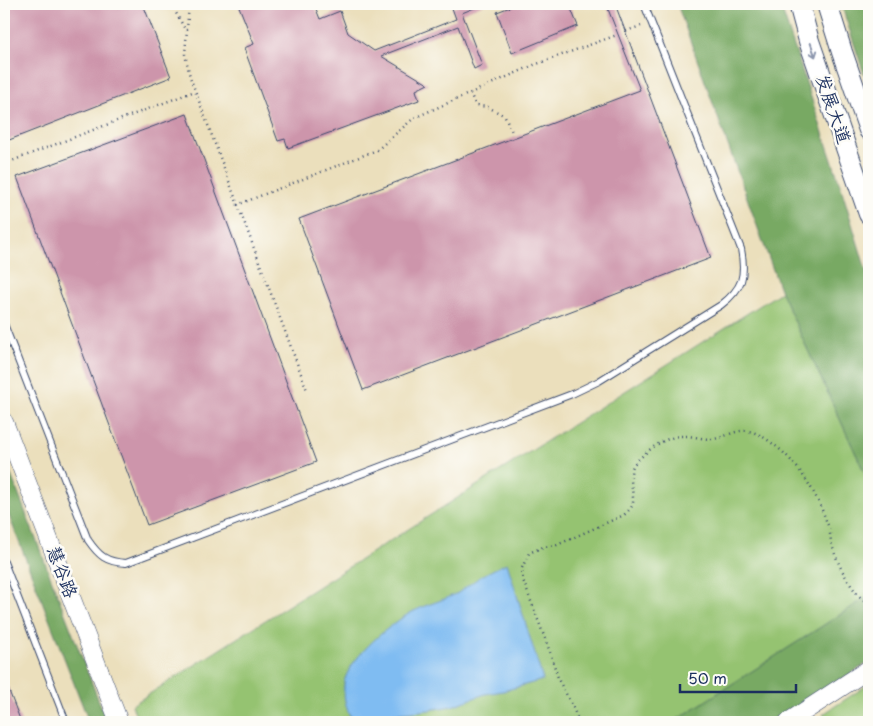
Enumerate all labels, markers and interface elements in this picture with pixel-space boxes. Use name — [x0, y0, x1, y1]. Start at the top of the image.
one-way arrow — [809, 42, 818, 58]
street label: 发展大道 — [810, 70, 859, 147]
street label: 慧谷路 — [41, 541, 86, 602]
scale bar — [680, 661, 797, 693]
text: 50 m — [688, 666, 727, 689]

